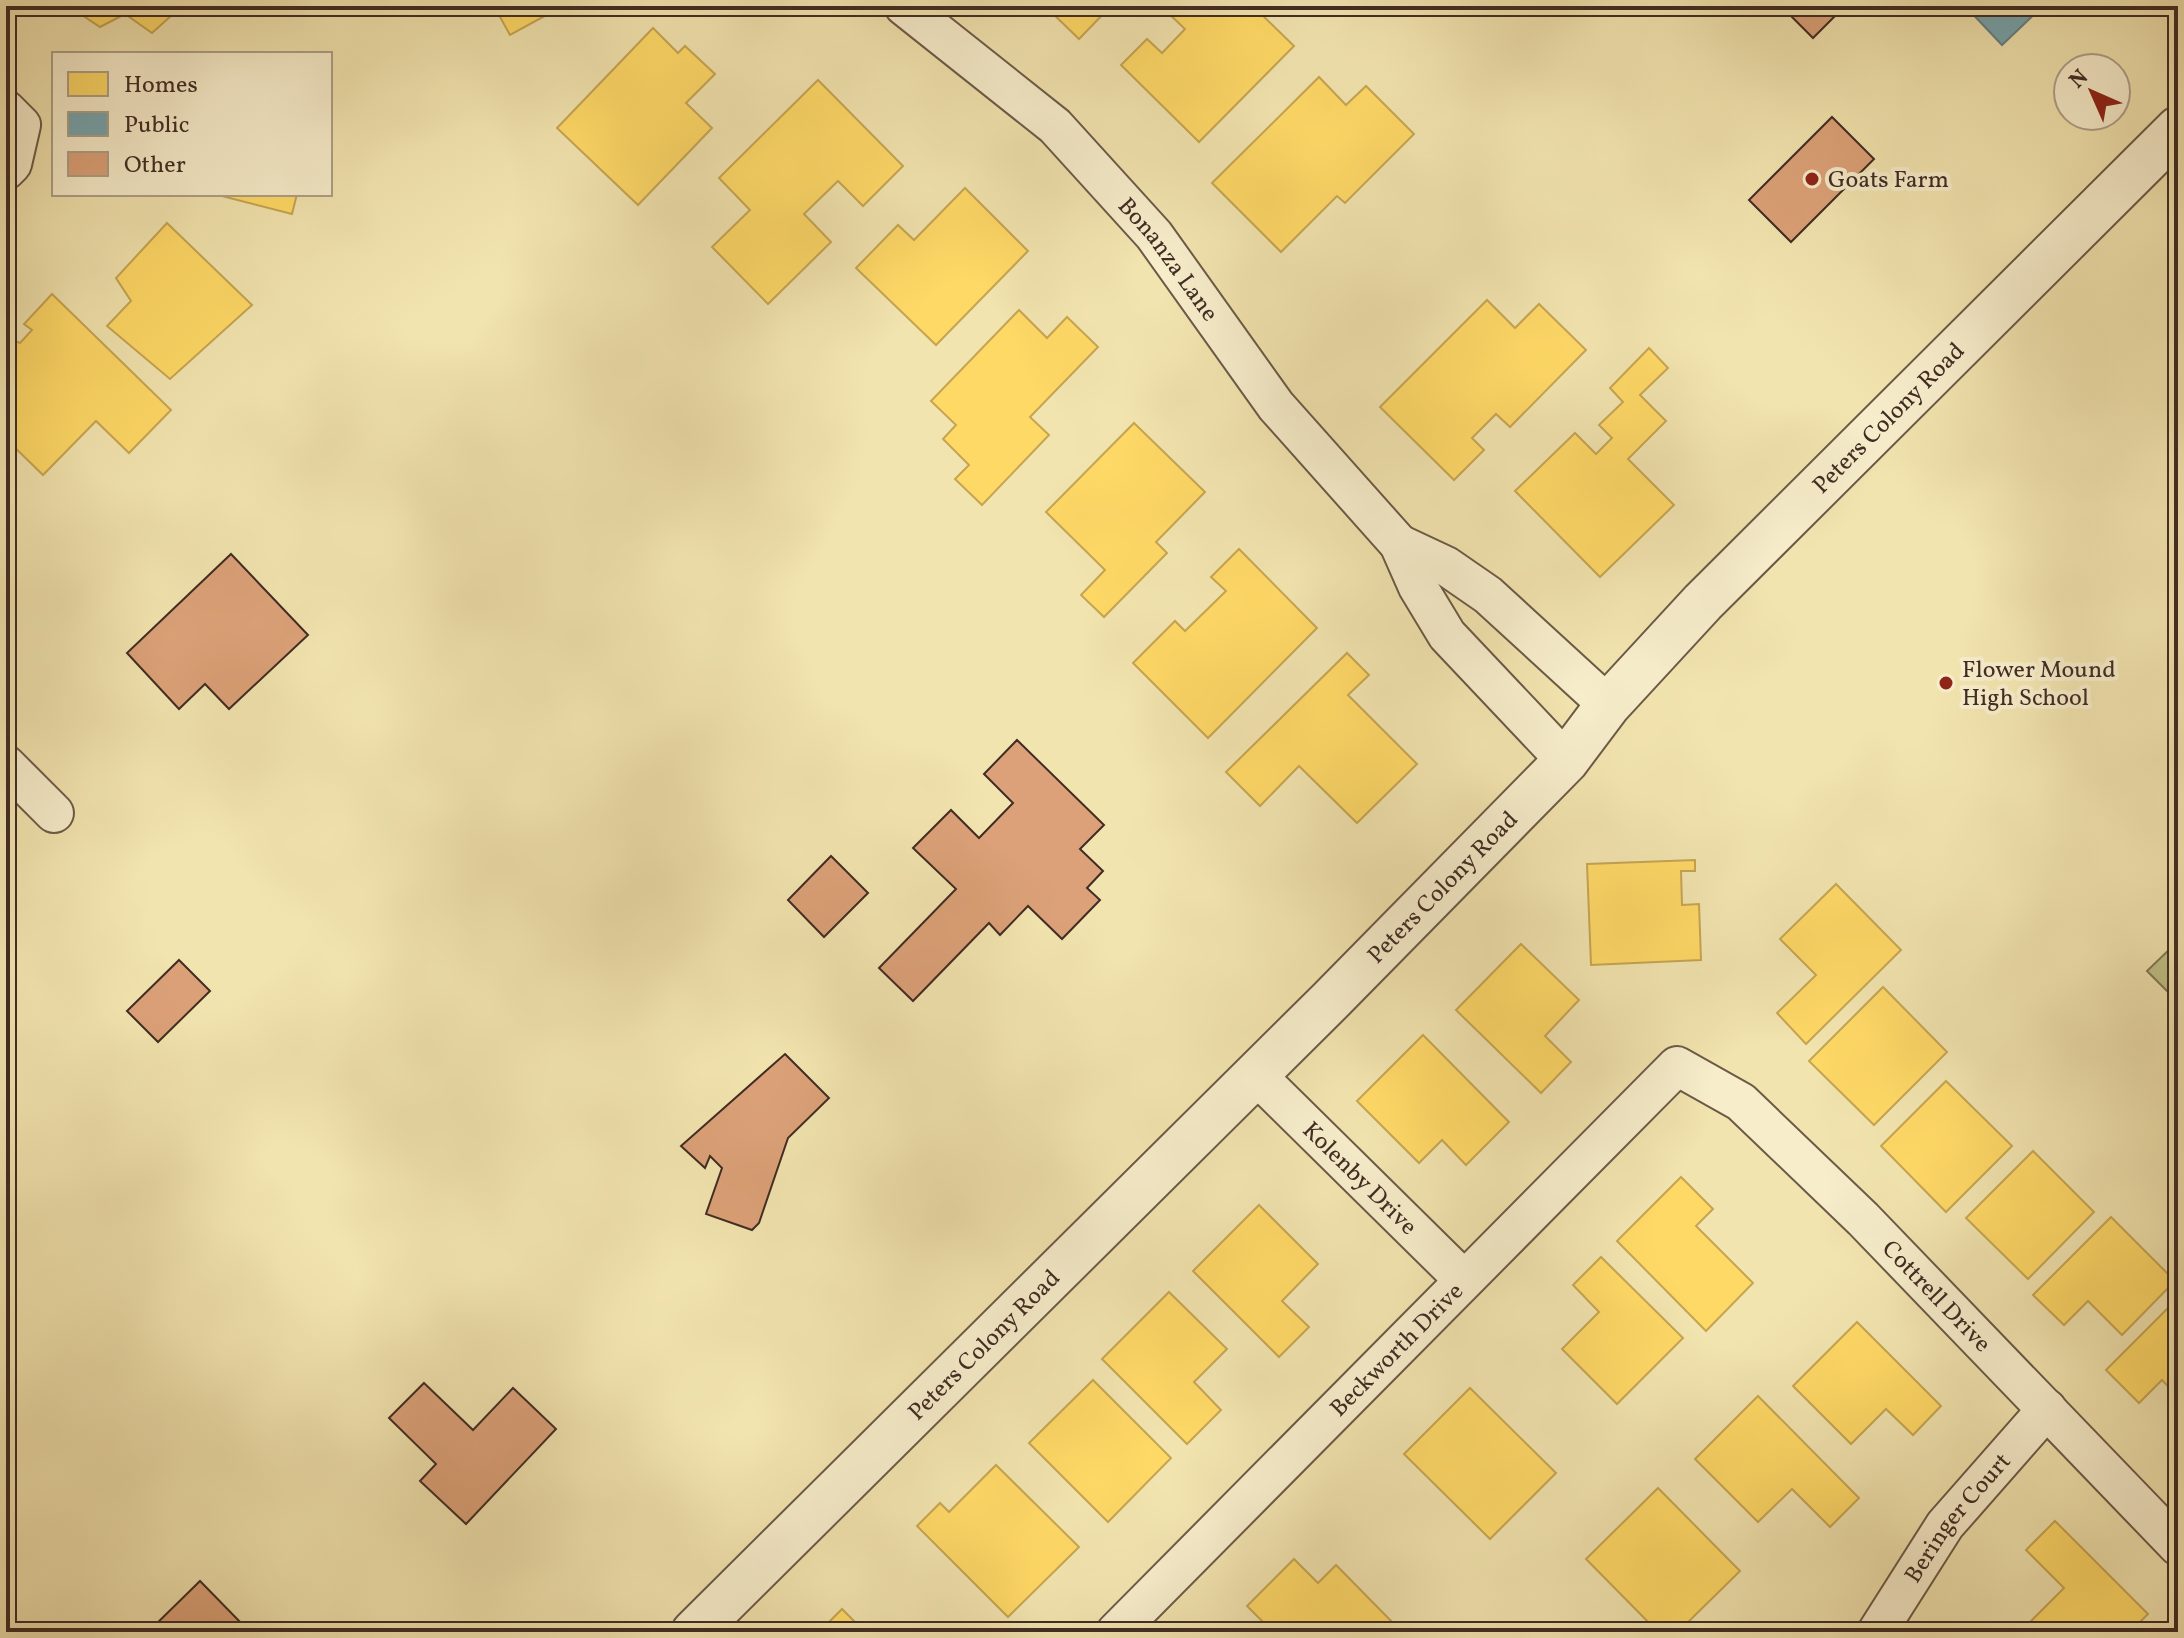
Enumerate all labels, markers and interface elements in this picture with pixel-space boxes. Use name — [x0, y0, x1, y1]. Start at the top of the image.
legend — [52, 52, 332, 196]
north arrow — [2052, 52, 2132, 132]
text: N — [2063, 63, 2096, 96]
text: Homes — [124, 69, 198, 103]
text: Public — [124, 109, 190, 143]
text: Other — [124, 149, 186, 183]
place label: Goats Farm — [1828, 164, 1949, 198]
marker: Goats Farm — [1803, 170, 1821, 188]
street label: Bonanza Lane — [1109, 191, 1225, 329]
street label: Peters Colony Road — [1806, 336, 1973, 502]
place label: Flower Mound High School — [1962, 654, 2116, 716]
marker: Flower Mound High School — [1937, 674, 1955, 692]
street label: Peters Colony Road — [1361, 804, 1527, 972]
street label: Kolenby Drive — [1294, 1115, 1424, 1244]
street label: Cottrell Drive — [1873, 1233, 1998, 1361]
street label: Peters Colony Road — [901, 1263, 1069, 1429]
street label: Beckworth Drive — [1323, 1276, 1472, 1426]
street label: Beringer Court — [1897, 1446, 2020, 1590]

